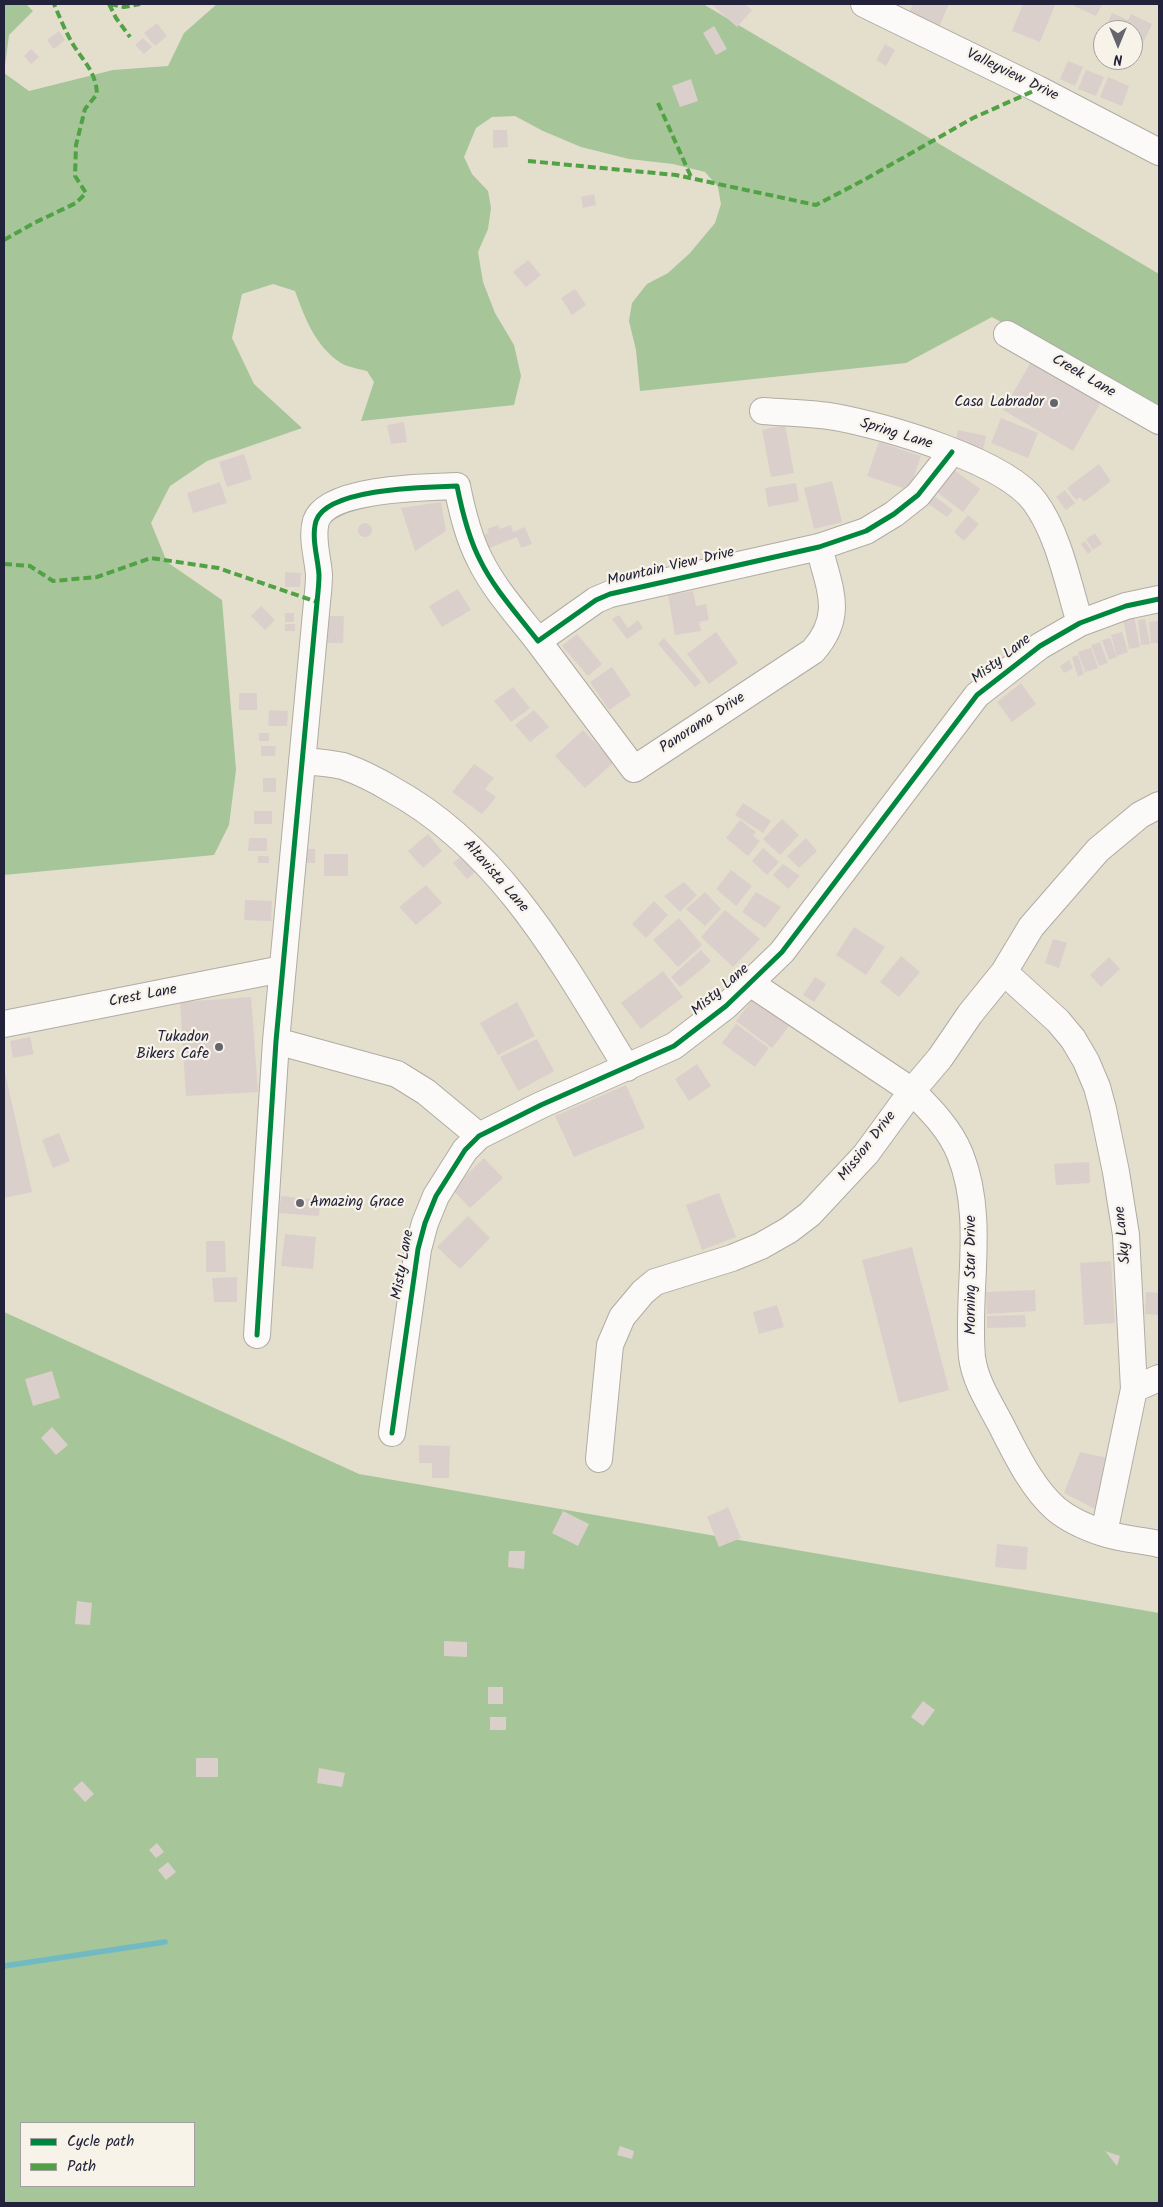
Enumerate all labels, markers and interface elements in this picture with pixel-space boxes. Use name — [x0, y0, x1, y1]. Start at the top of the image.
north arrow — [1093, 20, 1143, 70]
street label: Valleyview Drive — [963, 46, 1061, 106]
text: N — [1114, 48, 1122, 70]
street label: Creek Lane — [1048, 352, 1118, 402]
place label: Casa Labrador — [954, 394, 1044, 412]
marker: Casa Labrador — [1048, 397, 1060, 409]
street label: Spring Lane — [858, 415, 934, 455]
street label: Mountain View Drive — [606, 545, 736, 591]
street label: Misty Lane — [969, 631, 1035, 689]
street label: Panorama Drive — [657, 690, 749, 758]
street label: Altavista Lane — [458, 837, 532, 917]
street label: Misty Lane — [688, 961, 754, 1021]
street label: Crest Lane — [107, 982, 179, 1012]
place label: Tukadon Bikers Cafe — [136, 1029, 209, 1064]
marker: Tukadon Bikers Cafe — [213, 1041, 225, 1053]
street label: Mission Drive — [835, 1108, 901, 1186]
place label: Amazing Grace — [310, 1194, 404, 1212]
marker: Amazing Grace — [294, 1197, 306, 1209]
street label: Sky Lane — [1112, 1205, 1136, 1265]
street label: Morning Star Drive — [963, 1215, 981, 1335]
street label: Misty Lane — [389, 1229, 419, 1301]
legend — [20, 2122, 195, 2187]
text: Cycle path — [67, 2130, 134, 2154]
text: Path — [67, 2155, 96, 2179]

